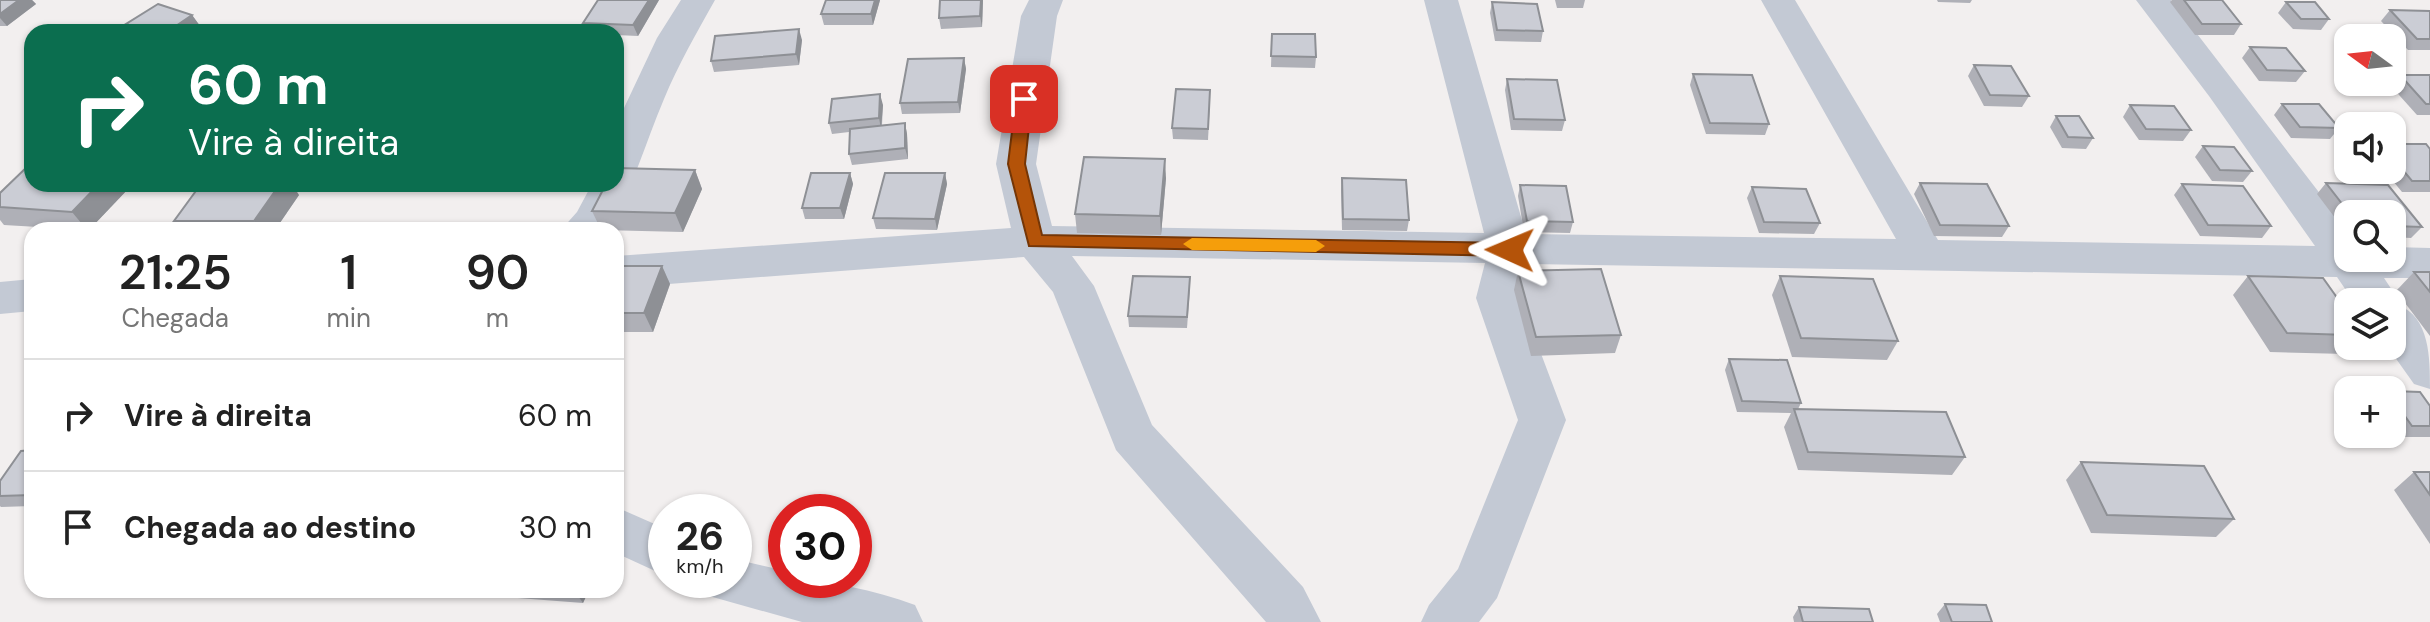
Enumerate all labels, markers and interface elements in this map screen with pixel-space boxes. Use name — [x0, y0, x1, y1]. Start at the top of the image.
north arrow — [2334, 24, 2406, 96]
map controls — [2334, 24, 2406, 448]
text: 60 m — [188, 48, 329, 121]
icon: right — [56, 56, 160, 160]
pin — [990, 65, 1058, 133]
icon: arrive — [1002, 77, 1046, 121]
button: sound — [2334, 112, 2406, 184]
text: Vire à direita — [188, 119, 399, 166]
button: search — [2334, 200, 2406, 272]
position arrow — [1468, 208, 1552, 292]
text: 21:25 — [119, 241, 232, 304]
text: 1 — [340, 241, 357, 304]
text: 90 — [465, 241, 529, 304]
button: layers — [2334, 288, 2406, 360]
text: Chegada — [122, 301, 229, 335]
text: min — [326, 301, 371, 335]
text: m — [486, 301, 509, 335]
button: + — [2334, 376, 2406, 448]
icon: right — [56, 393, 100, 437]
text: Vire à direita — [124, 396, 312, 435]
text: 60 m — [518, 396, 592, 435]
speed limit sign: 30 — [768, 494, 872, 598]
icon: arrive — [56, 505, 100, 549]
text: Chegada ao destino — [124, 508, 416, 547]
text: 30 m — [519, 508, 592, 547]
text: 26 — [676, 510, 724, 562]
text: km/h — [676, 553, 724, 579]

